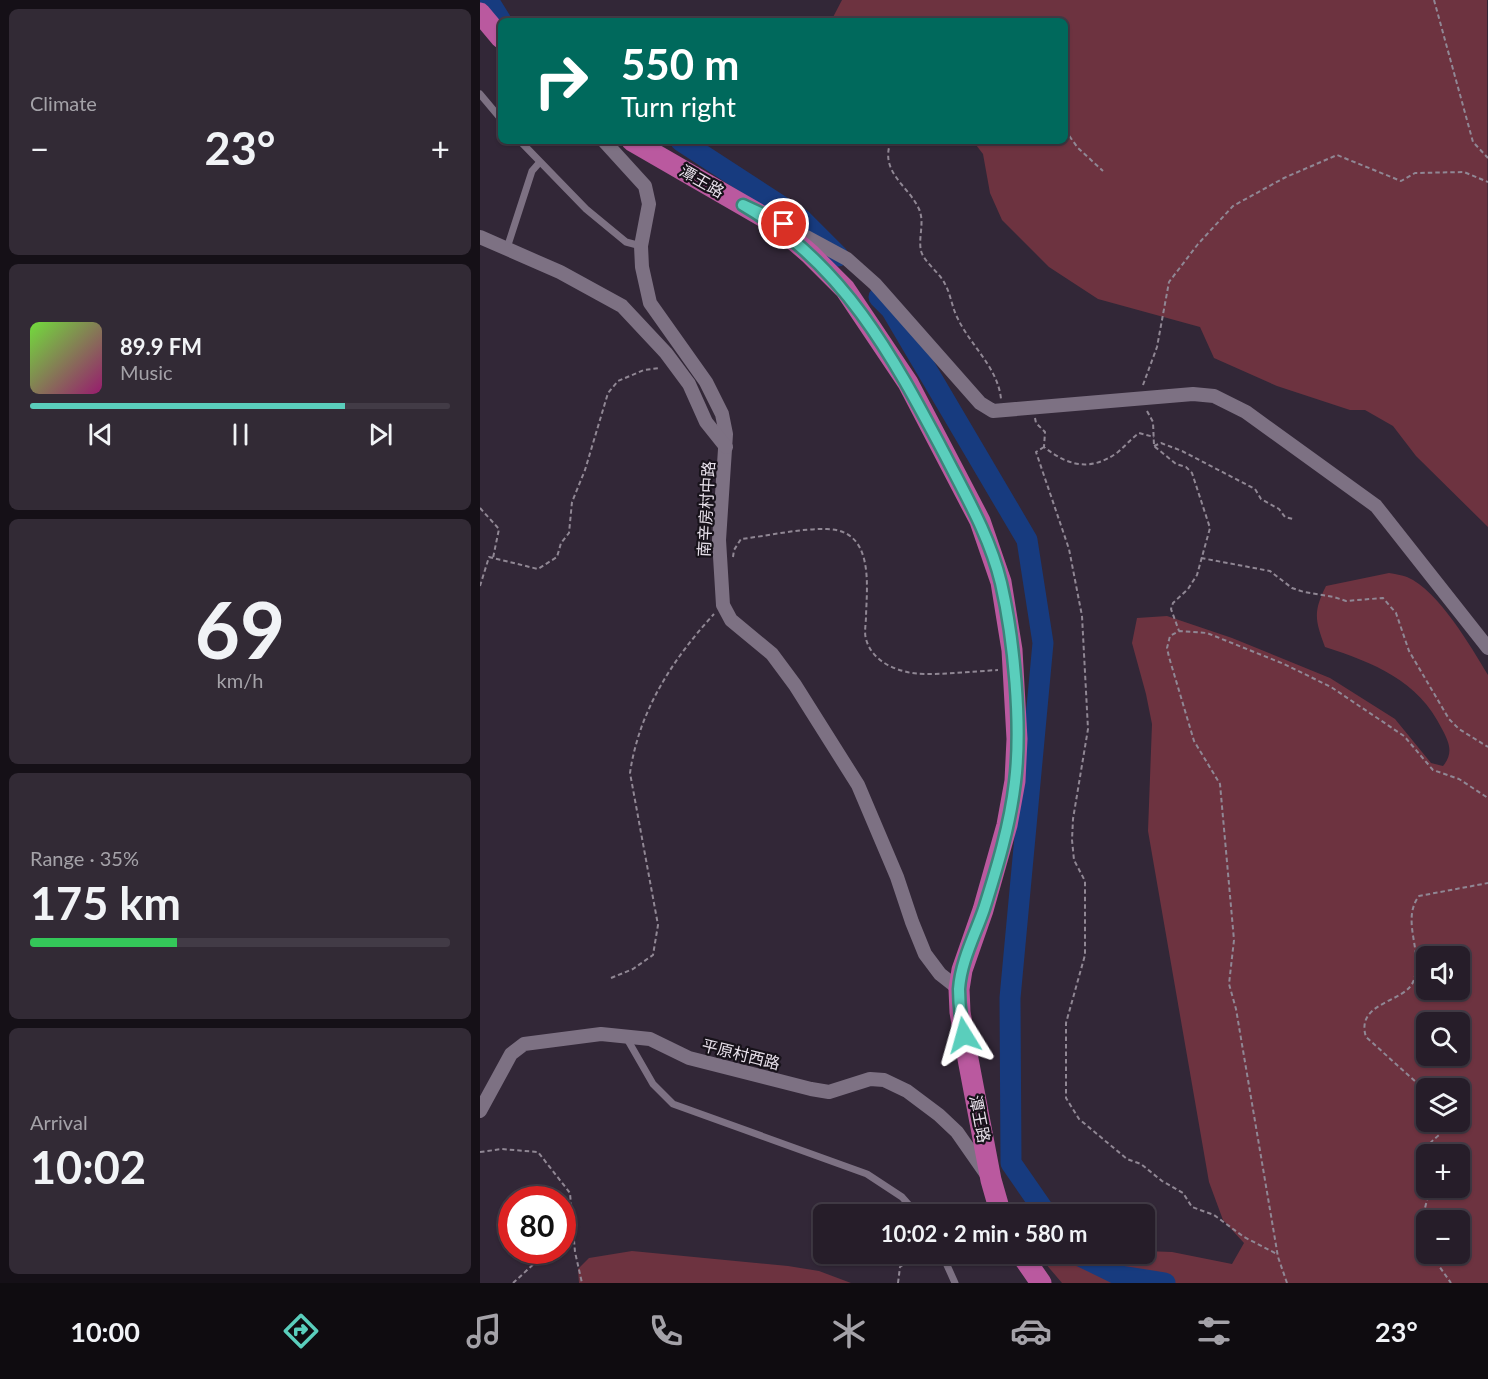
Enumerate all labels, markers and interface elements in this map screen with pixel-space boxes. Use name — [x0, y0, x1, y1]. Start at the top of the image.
text: 550 m — [621, 39, 739, 89]
icon: right — [522, 42, 600, 120]
text: Turn right — [621, 90, 736, 123]
text: Climate — [30, 91, 97, 115]
text: 23° — [205, 121, 275, 175]
text: − — [30, 128, 49, 168]
text: + — [431, 128, 450, 168]
street label: 潭王路 — [677, 160, 728, 201]
pin — [758, 198, 809, 249]
icon: arrive — [767, 207, 800, 240]
text: 89.9 FM — [120, 333, 202, 360]
text: Music — [120, 360, 173, 384]
icon: previous — [84, 418, 117, 451]
icon: pause — [224, 418, 257, 451]
icon: next — [364, 418, 397, 451]
street label: 南辛房村中路 — [694, 461, 718, 557]
text: 69 — [195, 582, 285, 676]
text: km/h — [217, 668, 263, 692]
text: Range · 35% — [30, 846, 139, 870]
text: 175 km — [30, 876, 181, 930]
map controls — [1416, 946, 1470, 1264]
button: sound — [1416, 946, 1470, 1000]
position arrow — [932, 1003, 996, 1067]
button: search — [1416, 1012, 1470, 1066]
street label: 平原村西路 — [700, 1035, 782, 1072]
button: layers — [1416, 1078, 1470, 1132]
street label: 潭王路 — [967, 1094, 994, 1144]
text: Arrival — [30, 1110, 88, 1134]
text: 10:02 — [30, 1140, 146, 1194]
button: + — [1416, 1144, 1470, 1198]
speed limit sign: 80 — [498, 1186, 576, 1264]
button: − — [1416, 1210, 1470, 1264]
text: 10:02 · 2 min · 580 m — [881, 1220, 1087, 1247]
icon: directions — [280, 1310, 322, 1352]
icon: music — [463, 1310, 505, 1352]
icon: phone — [645, 1310, 687, 1352]
icon: climate — [828, 1310, 870, 1352]
icon: car — [1010, 1310, 1052, 1352]
icon: filters — [1193, 1310, 1235, 1352]
text: 10:00 — [70, 1315, 140, 1348]
text: 23° — [1375, 1315, 1418, 1348]

